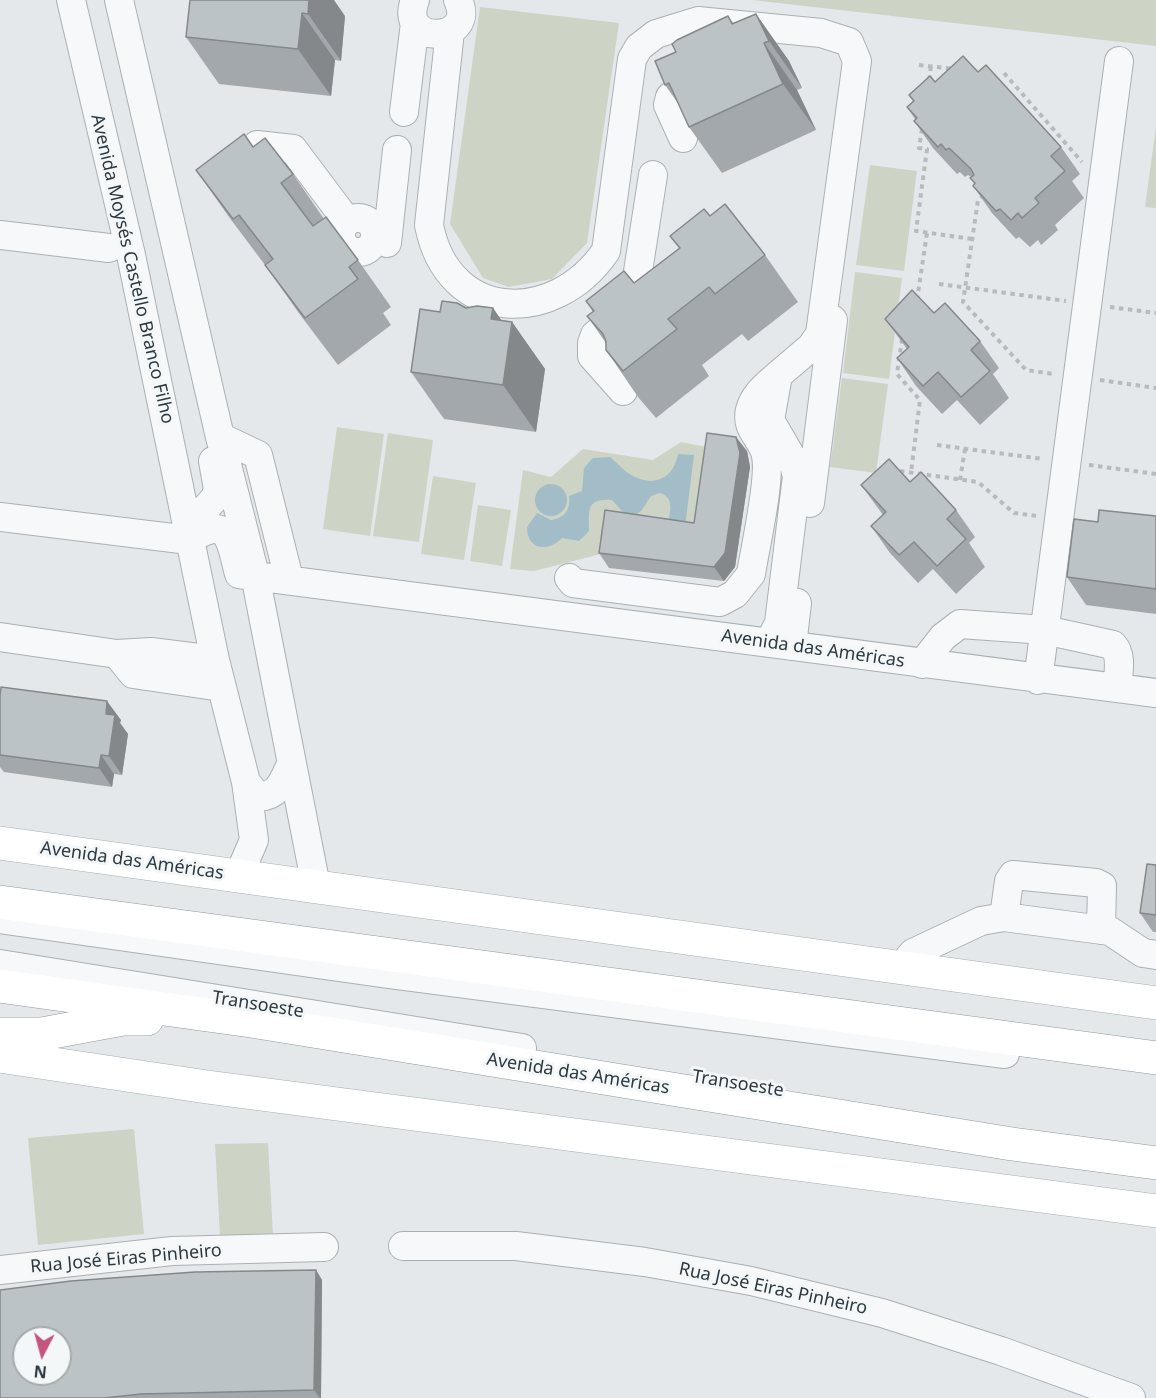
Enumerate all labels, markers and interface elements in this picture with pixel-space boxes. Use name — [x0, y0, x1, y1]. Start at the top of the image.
street label: Avenida Moysés Castello Branco Filho — [86, 112, 178, 426]
street label: Avenida das Américas — [720, 625, 906, 673]
street label: Avenida das Américas — [39, 837, 225, 885]
street label: Transoeste — [211, 987, 305, 1023]
street label: Avenida das Américas — [485, 1049, 671, 1099]
street label: Transoeste — [691, 1066, 785, 1102]
street label: Rua José Eiras Pinheiro — [29, 1240, 223, 1278]
street label: Rua José Eiras Pinheiro — [677, 1258, 869, 1320]
north arrow — [12, 1326, 72, 1386]
text: N — [33, 1360, 48, 1384]

